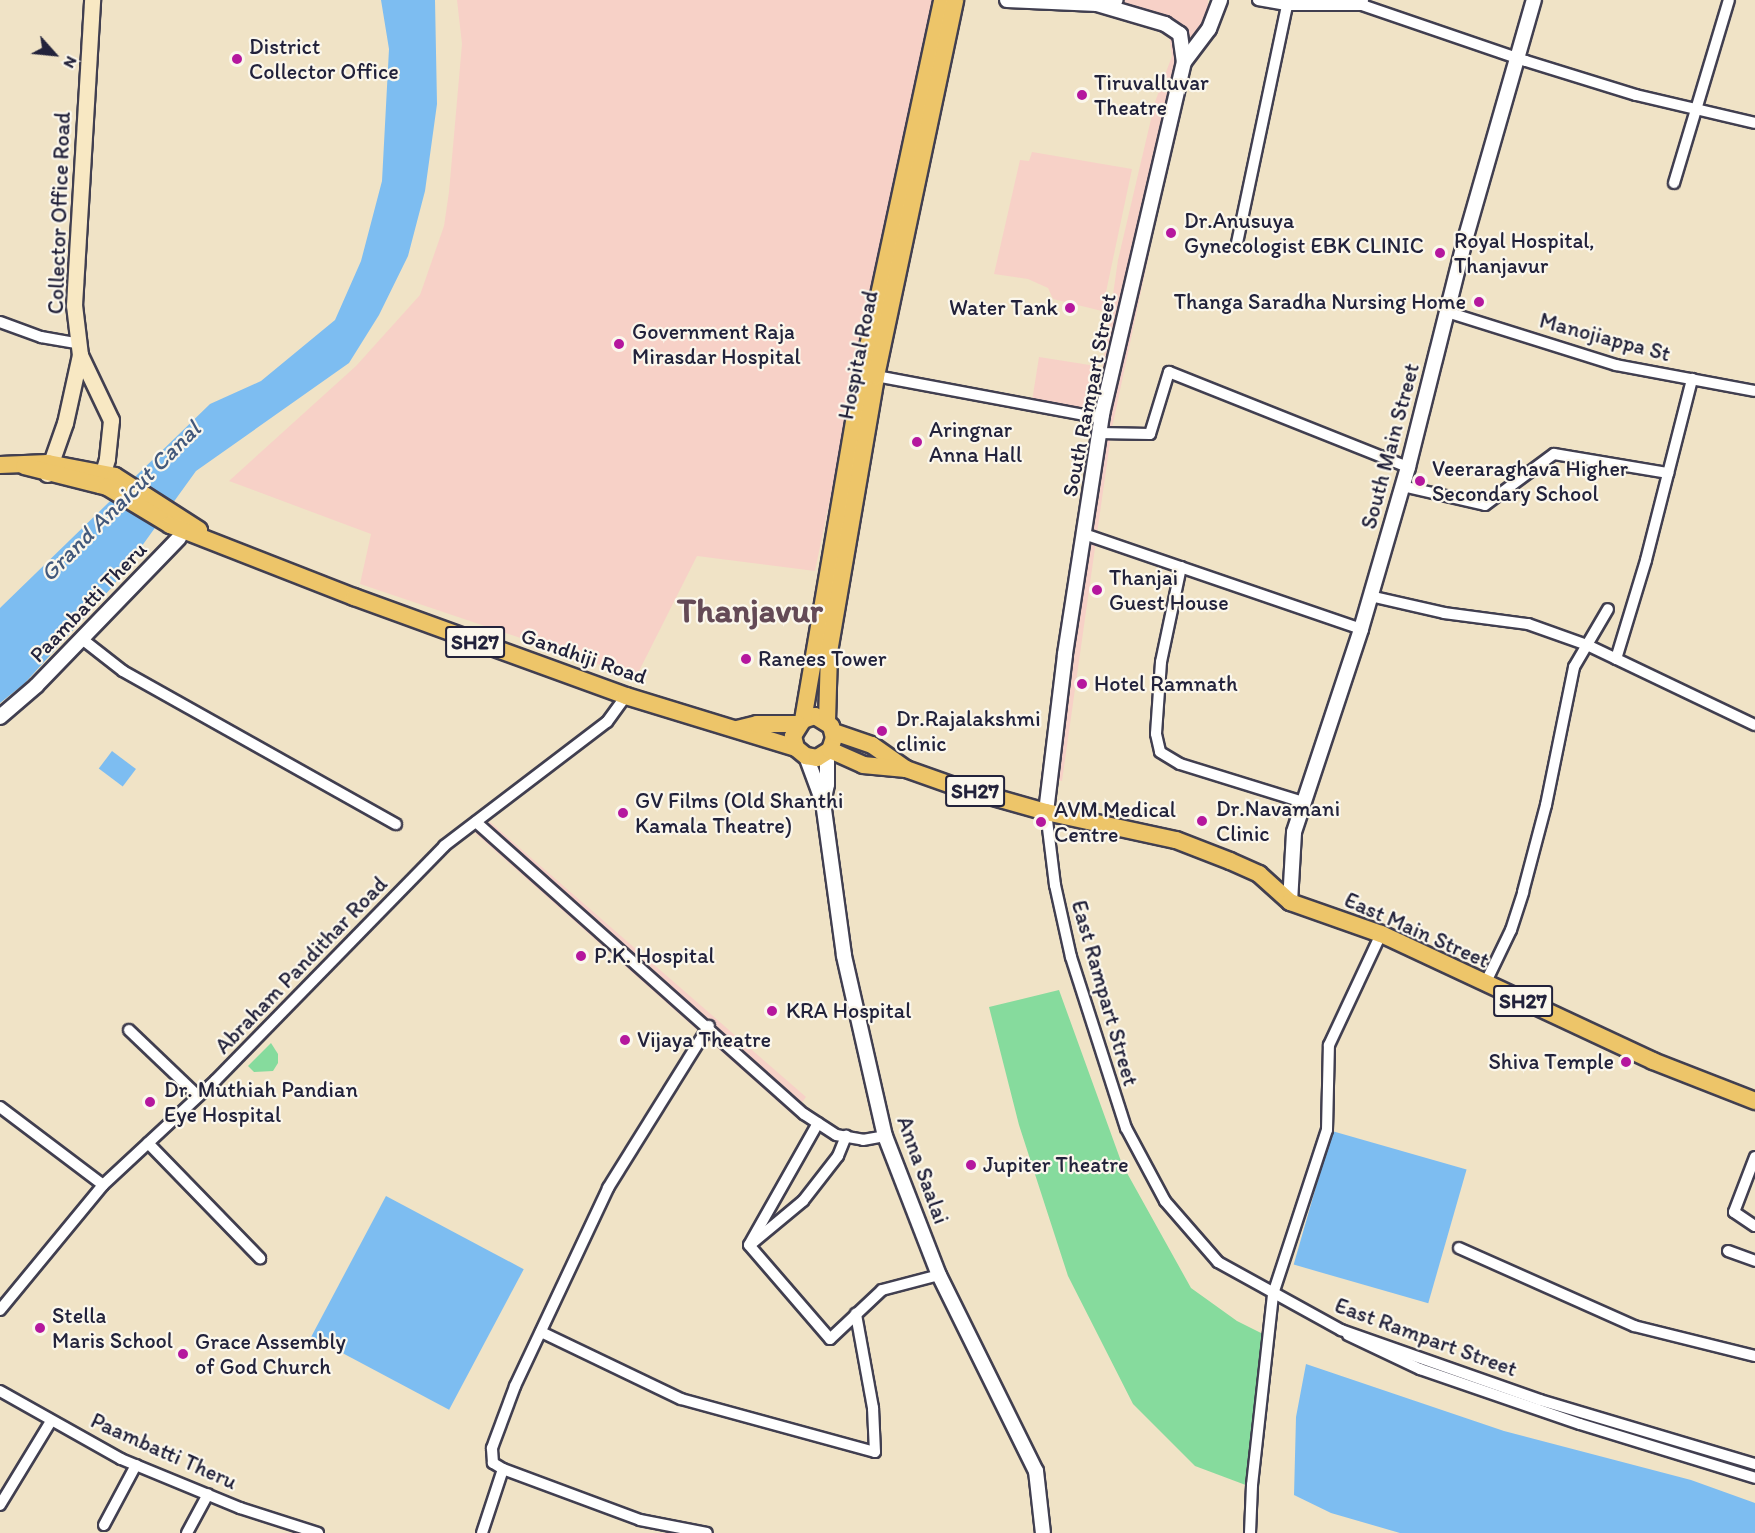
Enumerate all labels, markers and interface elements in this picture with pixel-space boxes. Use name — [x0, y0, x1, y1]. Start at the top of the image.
north arrow — [24, 24, 84, 84]
place label: District Collector Office — [249, 33, 399, 84]
marker: District Collector Office — [230, 52, 244, 66]
text: N — [60, 53, 81, 72]
place label: Tiruvalluvar Theatre — [1094, 69, 1209, 120]
marker: Tiruvalluvar Theatre — [1075, 88, 1089, 102]
street label: Collector Office Road — [42, 112, 76, 314]
place label: Dr.Anusuya Gynecologist EBK CLINIC — [1184, 207, 1424, 258]
marker: Dr.Anusuya Gynecologist EBK CLINIC — [1162, 224, 1180, 242]
place label: Royal Hospital, Thanjavur — [1454, 227, 1595, 278]
marker: Royal Hospital, Thanjavur — [1431, 244, 1449, 262]
street label: Hospital Road — [833, 288, 883, 422]
place label: Thanga Saradha Nursing Home — [1173, 289, 1466, 315]
street label: South Rampart Street — [1056, 292, 1122, 498]
marker: Thanga Saradha Nursing Home — [1470, 293, 1488, 311]
place label: Water Tank — [951, 295, 1058, 321]
marker: Water Tank — [1063, 301, 1077, 315]
street label: Manojiappa St — [1537, 307, 1673, 367]
place label: Government Raja Mirasdar Hospital — [632, 318, 800, 370]
marker: Government Raja Mirasdar Hospital — [610, 335, 628, 353]
street label: South Main Street — [1355, 360, 1425, 532]
water label: Grand Anaicut Canal — [33, 414, 207, 588]
place label: Aringnar Anna Hall — [929, 416, 1023, 468]
marker: Aringnar Anna Hall — [910, 435, 924, 449]
place label: Veeraraghava Higher Secondary School — [1432, 455, 1628, 506]
marker: Veeraraghava Higher Secondary School — [1413, 474, 1427, 488]
street label: Paambatti Theru — [24, 536, 152, 668]
place label: Thanjai Guest House — [1109, 564, 1229, 616]
marker: Thanjai Guest House — [1090, 583, 1104, 597]
district label: Thanjavur — [677, 591, 823, 631]
street label: Gandhiji Road — [518, 622, 650, 690]
road number: SH27 — [445, 624, 505, 660]
place label: Ranees Tower — [758, 646, 886, 672]
marker: Ranees Tower — [739, 652, 753, 666]
place label: Hotel Ramnath — [1094, 671, 1236, 697]
marker: Hotel Ramnath — [1075, 677, 1089, 691]
place label: Dr.Rajalakshmi clinic — [896, 705, 1041, 756]
marker: Dr.Rajalakshmi clinic — [873, 722, 891, 740]
road number: SH27 — [945, 773, 1005, 809]
place label: GV Films (Old Shanthi Kamala Theatre) — [635, 787, 843, 838]
place label: Dr.Navamani Clinic — [1216, 795, 1340, 846]
place label: AVM Medical Centre — [1054, 796, 1176, 848]
marker: GV Films (Old Shanthi Kamala Theatre) — [616, 806, 630, 820]
marker: Dr.Navamani Clinic — [1193, 812, 1211, 830]
marker: AVM Medical Centre — [1032, 813, 1050, 831]
street label: Abraham Pandithar Road — [209, 871, 393, 1059]
street label: East Main Street — [1340, 886, 1494, 974]
street label: East Rampart Street — [1066, 897, 1144, 1089]
place label: P.K. Hospital — [594, 943, 715, 969]
marker: P.K. Hospital — [572, 947, 590, 965]
road number: SH27 — [1493, 983, 1553, 1019]
place label: KRA Hospital — [786, 998, 911, 1024]
marker: KRA Hospital — [763, 1002, 781, 1020]
place label: Vijaya Theatre — [637, 1027, 772, 1053]
marker: Vijaya Theatre — [618, 1033, 632, 1047]
place label: Shiva Temple — [1492, 1049, 1614, 1075]
marker: Shiva Temple — [1619, 1055, 1633, 1069]
place label: Dr. Muthiah Pandian Eye Hospital — [164, 1076, 357, 1128]
marker: Dr. Muthiah Pandian Eye Hospital — [141, 1093, 159, 1111]
street label: Anna Saalai — [891, 1113, 955, 1227]
place label: Jupiter Theatre — [983, 1152, 1129, 1178]
marker: Jupiter Theatre — [964, 1158, 978, 1172]
street label: East Rampart Street — [1331, 1292, 1521, 1382]
place label: Stella Maris School — [52, 1302, 172, 1354]
marker: Stella Maris School — [33, 1321, 47, 1335]
place label: Grace Assembly of God Church — [195, 1328, 347, 1380]
marker: Grace Assembly of God Church — [176, 1347, 190, 1361]
street label: Paambatti Theru — [87, 1407, 241, 1495]

